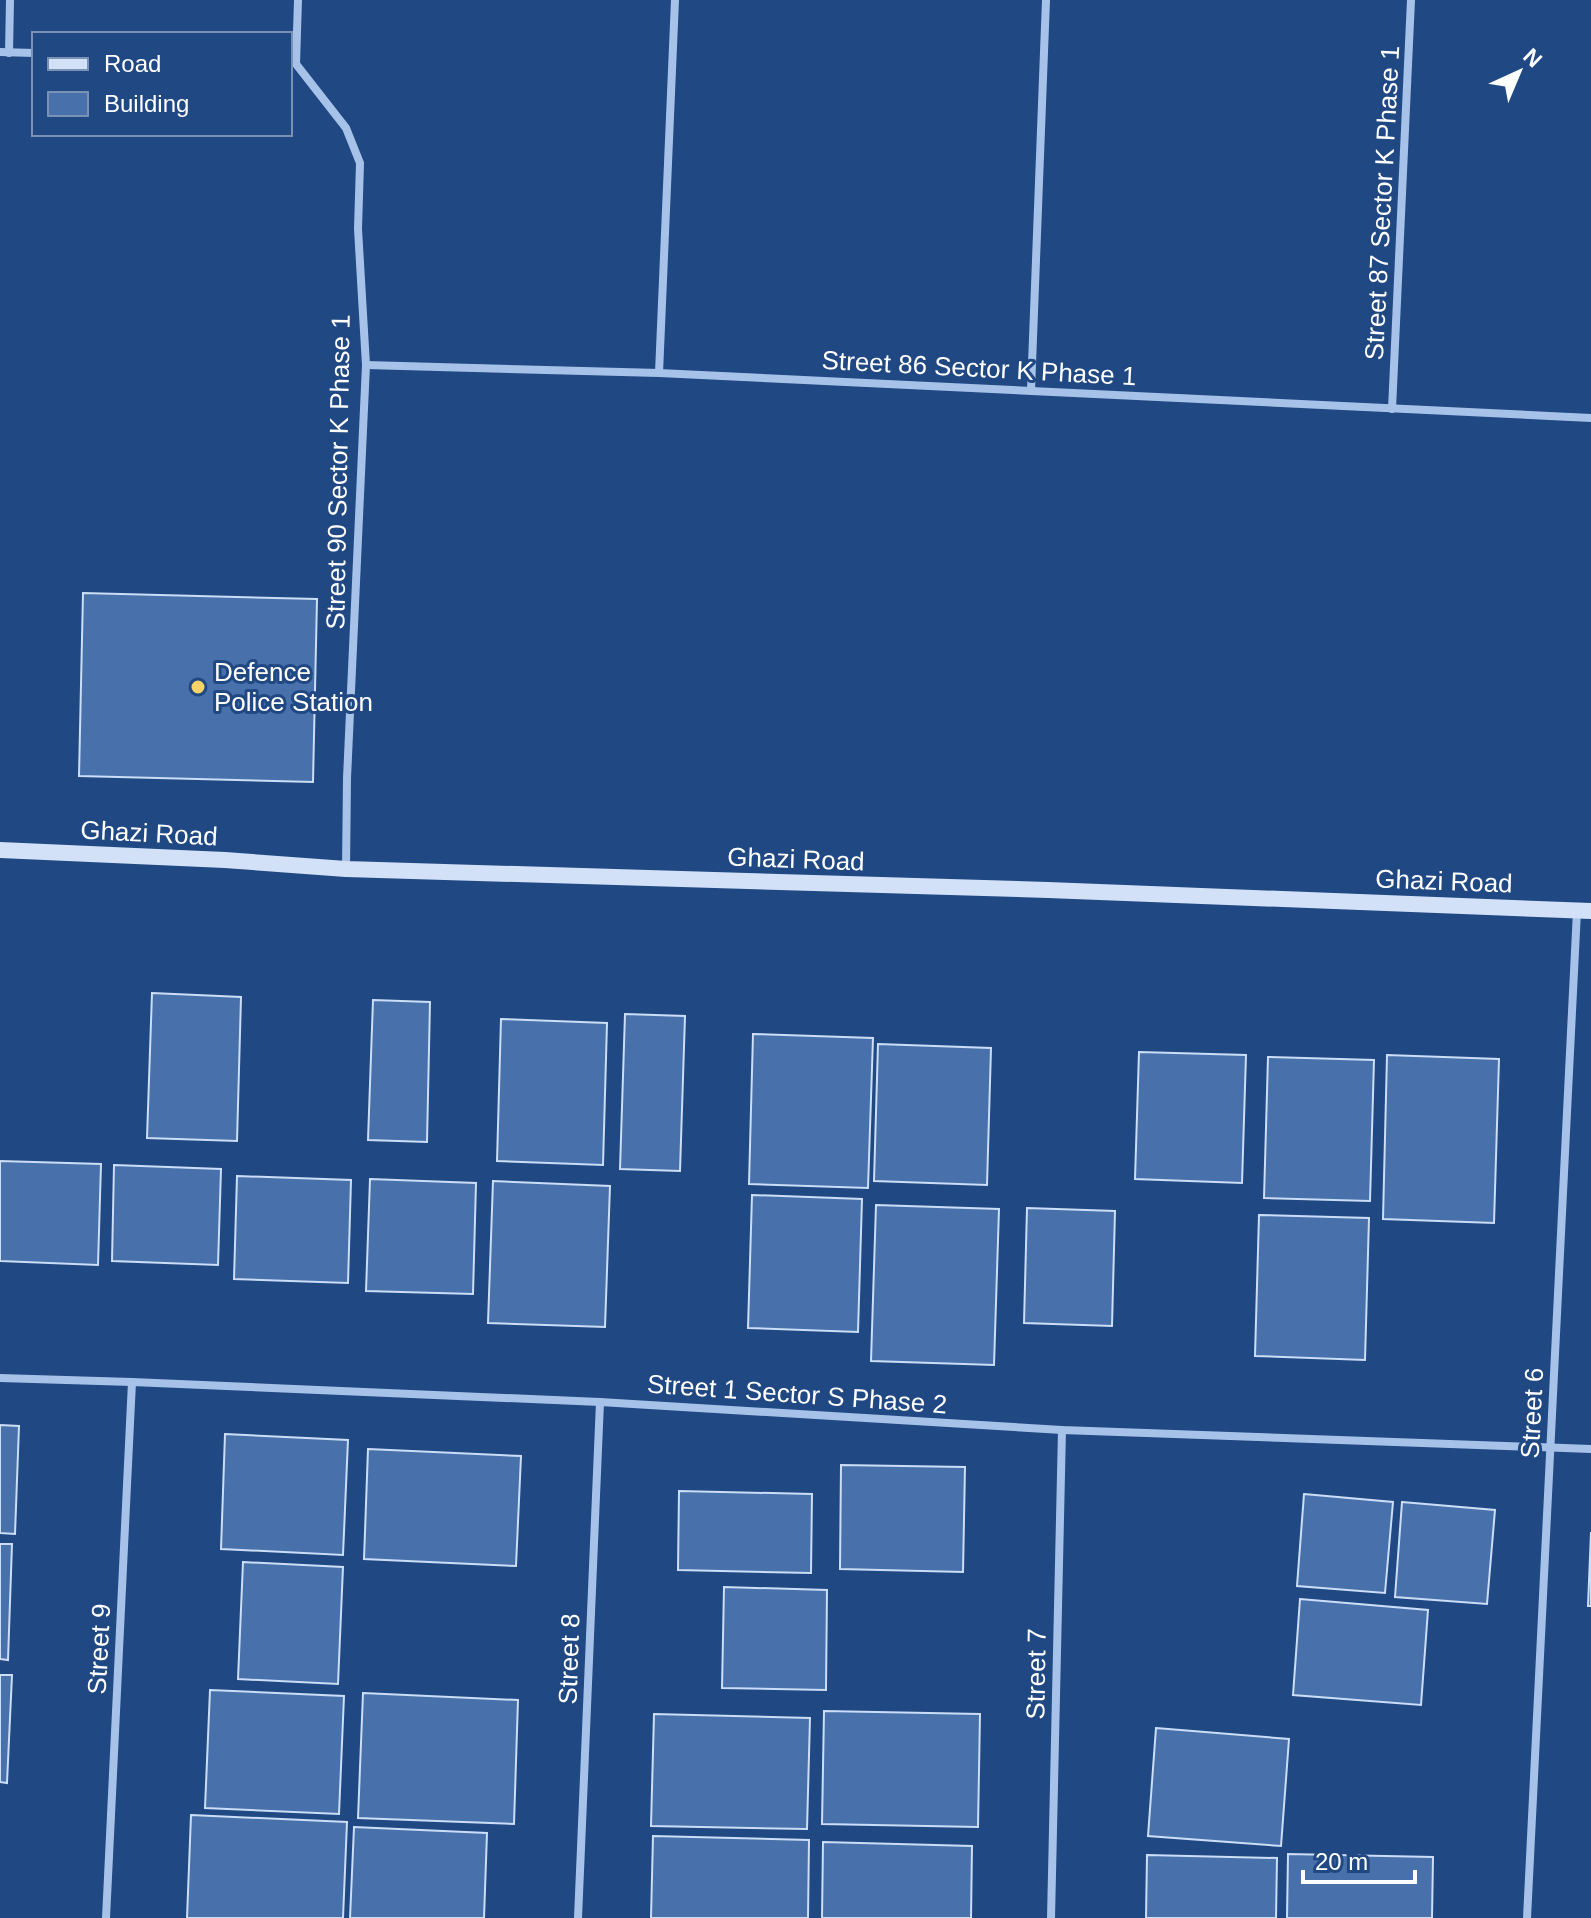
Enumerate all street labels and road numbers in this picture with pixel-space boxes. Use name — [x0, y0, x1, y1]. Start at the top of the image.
street label: Street 87 Sector K Phase 1 — [1359, 45, 1405, 361]
street label: Street 90 Sector K Phase 1 — [320, 314, 356, 630]
street label: Street 86 Sector K Phase 1 — [821, 345, 1137, 391]
street label: Ghazi Road — [80, 814, 218, 852]
street label: Ghazi Road — [727, 842, 865, 876]
street label: Ghazi Road — [1375, 864, 1513, 898]
street label: Street 6 — [1515, 1367, 1549, 1459]
street label: Street 1 Sector S Phase 2 — [646, 1369, 948, 1419]
street label: Street 9 — [82, 1603, 116, 1695]
street label: Street 8 — [552, 1613, 586, 1705]
street label: Street 7 — [1020, 1628, 1052, 1720]

